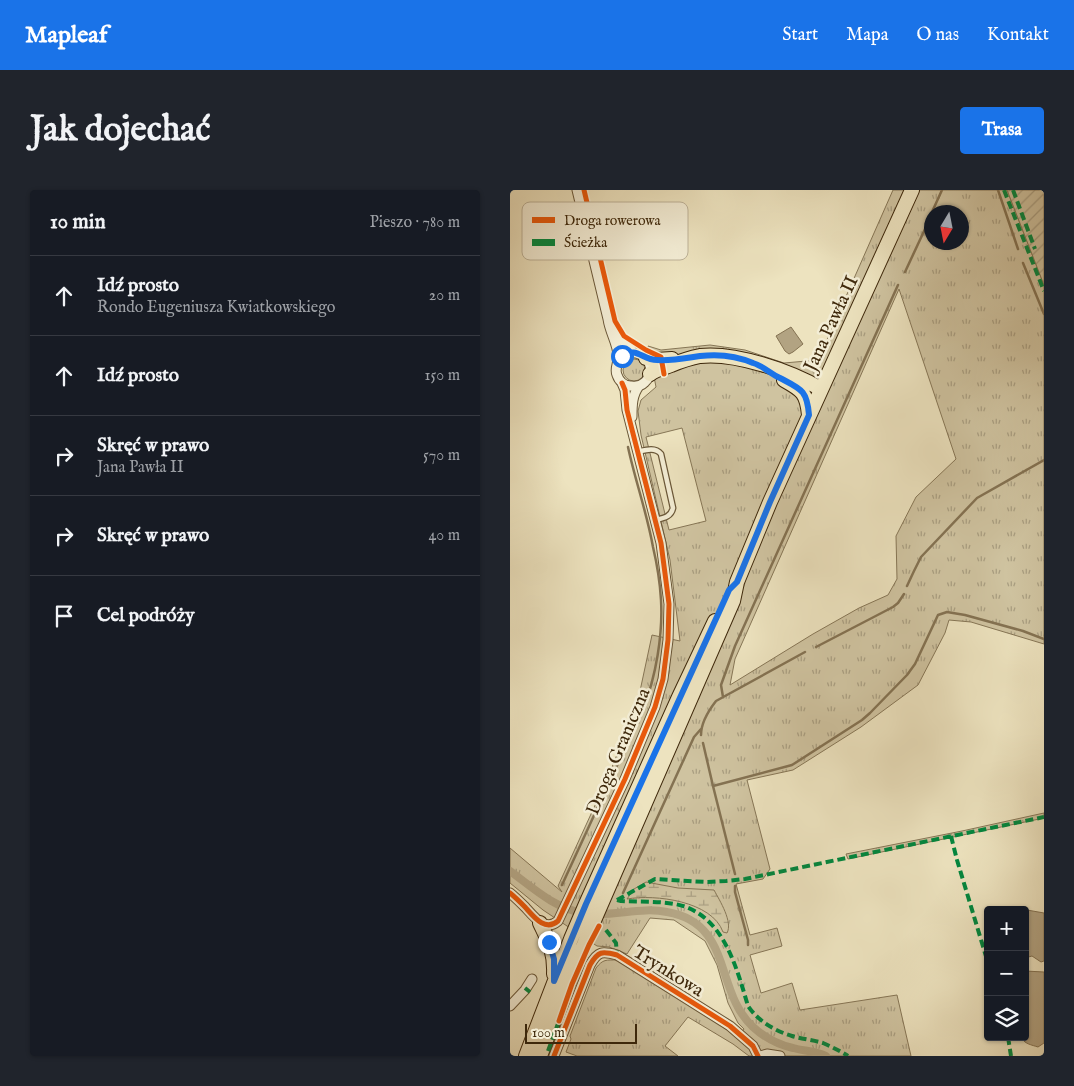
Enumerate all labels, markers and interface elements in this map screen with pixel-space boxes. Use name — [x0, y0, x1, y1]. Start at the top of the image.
text: Mapleaf — [25, 20, 107, 51]
text: Start — [782, 24, 818, 47]
text: Mapa — [846, 24, 889, 47]
text: O nas — [917, 24, 959, 47]
text: Kontakt — [987, 24, 1049, 47]
button: Trasa — [960, 107, 1044, 154]
text: Jak dojechać — [30, 108, 210, 153]
legend — [522, 202, 688, 260]
north arrow — [924, 205, 969, 250]
text: 10 min — [50, 209, 106, 236]
text: Droga rowerowa — [564, 212, 661, 230]
text: Pieszo · 780 m — [370, 213, 460, 233]
text: Ścieżka — [564, 233, 608, 252]
street label: Jana Pawła II — [798, 272, 864, 377]
text: Idź prosto — [97, 274, 179, 298]
icon: ahead — [50, 282, 78, 310]
text: 20 m — [429, 286, 460, 306]
text: Rondo Eugeniusza Kwiatkowskiego — [97, 298, 335, 318]
route start — [611, 345, 634, 368]
icon: ahead — [50, 362, 78, 390]
text: Idź prosto — [97, 364, 179, 388]
text: 150 m — [425, 366, 460, 386]
text: Skręć w prawo — [97, 434, 209, 458]
icon: right — [50, 442, 78, 470]
text: 570 m — [423, 446, 460, 466]
text: Jana Pawła II — [97, 458, 184, 478]
icon: right — [50, 522, 78, 550]
text: Skręć w prawo — [97, 524, 209, 548]
text: 40 m — [428, 526, 460, 546]
icon: arrive — [50, 602, 78, 630]
text: Cel podróży — [97, 604, 195, 628]
street label: Droga Graniczna — [581, 684, 657, 819]
map controls — [984, 906, 1029, 1041]
button: + — [984, 906, 1029, 951]
route end — [538, 931, 561, 954]
street label: Trynkowa — [628, 940, 709, 1003]
button: − — [984, 951, 1029, 996]
button: layers — [984, 996, 1029, 1041]
scale bar — [525, 1021, 638, 1044]
text: 100 m — [532, 1024, 565, 1042]

